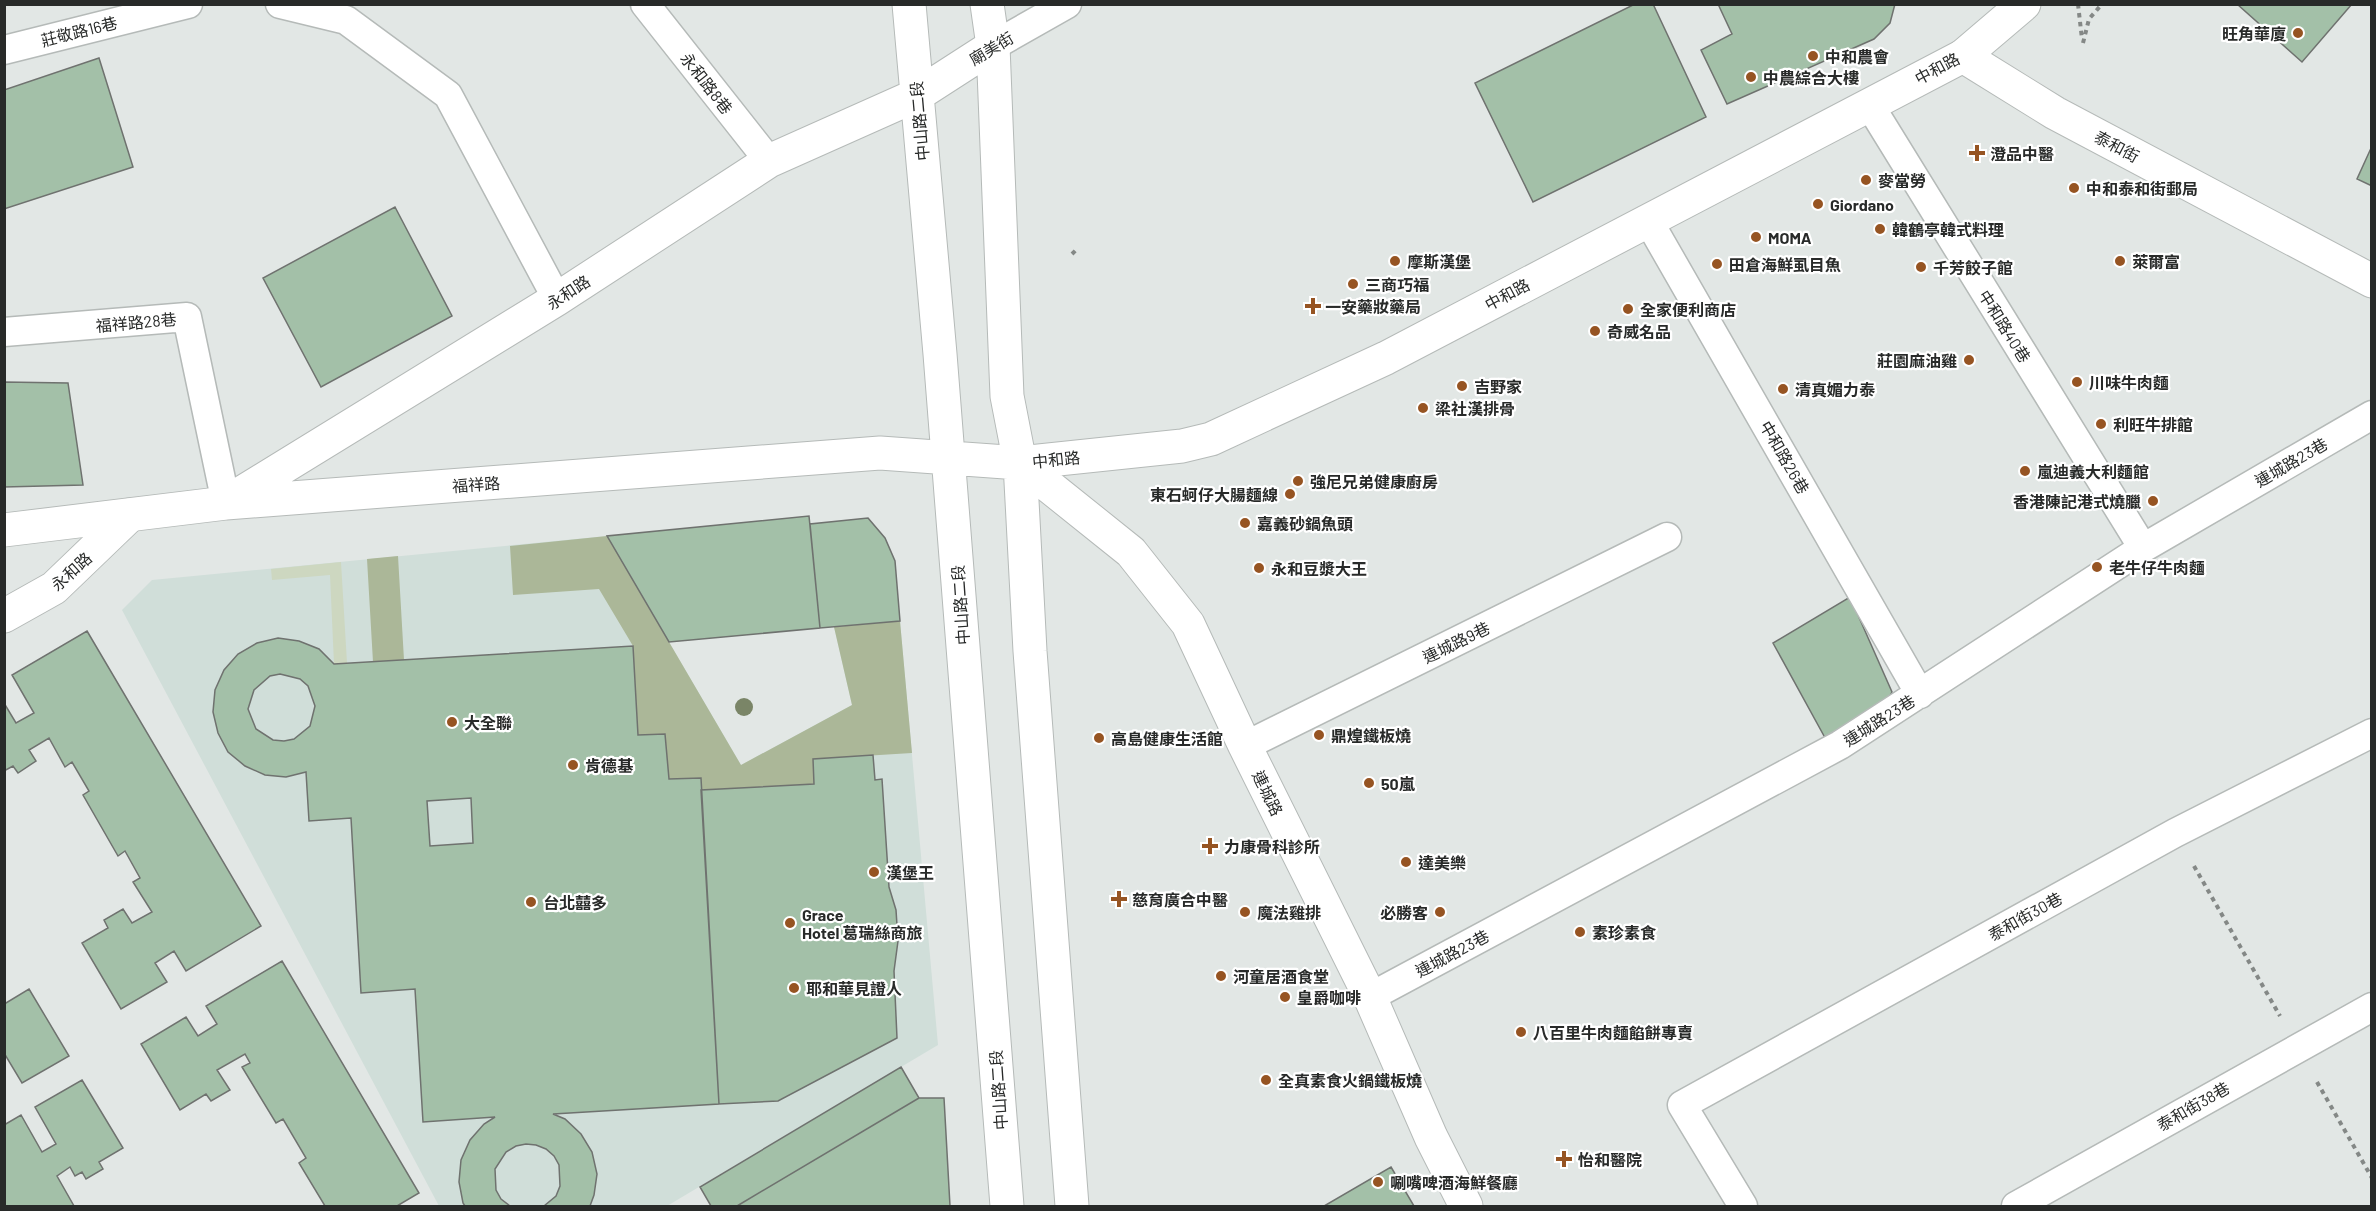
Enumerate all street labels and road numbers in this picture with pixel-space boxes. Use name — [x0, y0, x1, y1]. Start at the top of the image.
street label: 莊敬路16巷 — [39, 12, 119, 50]
street label: 廟美街 — [966, 27, 1016, 69]
street label: 中和路 — [1911, 48, 1963, 88]
street label: 永和路8巷 — [677, 49, 737, 117]
street label: 中山路二段 — [906, 80, 932, 162]
street label: 泰和街 — [2091, 126, 2143, 166]
street label: 永和路 — [543, 271, 593, 313]
street label: 中和路 — [1481, 274, 1533, 314]
street label: 中和路40巷 — [1975, 286, 2035, 366]
street label: 福祥路28巷 — [95, 309, 177, 335]
street label: 中和路26巷 — [1757, 417, 1813, 497]
street label: 連城路23巷 — [2251, 434, 2331, 490]
street label: 中和路 — [1031, 447, 1081, 471]
street label: 福祥路 — [451, 473, 501, 495]
street label: 永和路 — [47, 548, 95, 594]
street label: 中山路二段 — [948, 564, 972, 646]
street label: 連城路9巷 — [1419, 618, 1493, 666]
street label: 連城路23巷 — [1840, 691, 1918, 749]
street label: 連城路 — [1249, 767, 1287, 819]
street label: 泰和街30巷 — [1985, 888, 2065, 944]
street label: 連城路23巷 — [1412, 926, 1492, 980]
street label: 中山路二段 — [986, 1049, 1010, 1131]
street label: 泰和街38巷 — [2153, 1078, 2233, 1134]

